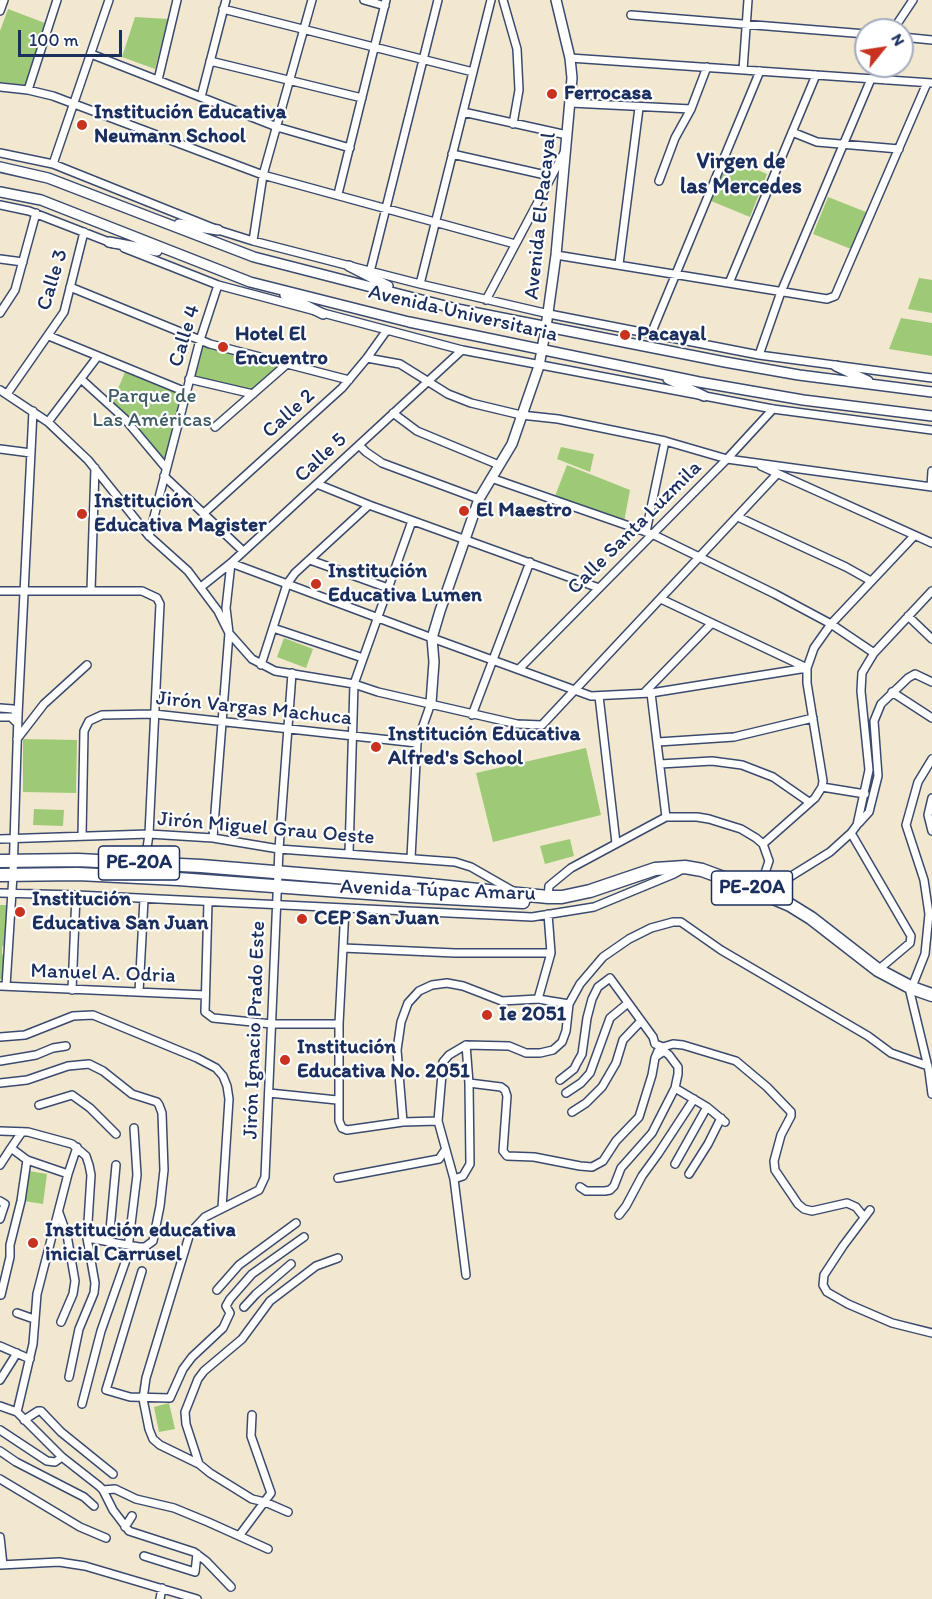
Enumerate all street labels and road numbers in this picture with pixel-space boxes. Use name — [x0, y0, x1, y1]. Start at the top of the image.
street label: Avenida El Pacayal — [520, 131, 562, 301]
street label: Calle 3 — [32, 246, 74, 314]
street label: Avenida Universitaria — [366, 280, 560, 348]
street label: Calle 4 — [164, 302, 206, 370]
street label: Calle 2 — [258, 384, 320, 444]
street label: Calle 5 — [290, 428, 352, 488]
street label: Calle Santa Luzmila — [563, 456, 707, 600]
street label: Jirón Vargas Machuca — [155, 686, 353, 732]
street label: Jirón Miguel Grau Oeste — [156, 807, 376, 851]
road number: PE-20A — [98, 846, 180, 880]
road number: PE-20A — [712, 871, 792, 905]
street label: Avenida Túpac Amaru — [340, 875, 536, 907]
street label: Jirón Ignacio Prado Este — [239, 920, 271, 1140]
street label: Manuel A. Odria — [30, 959, 176, 989]

